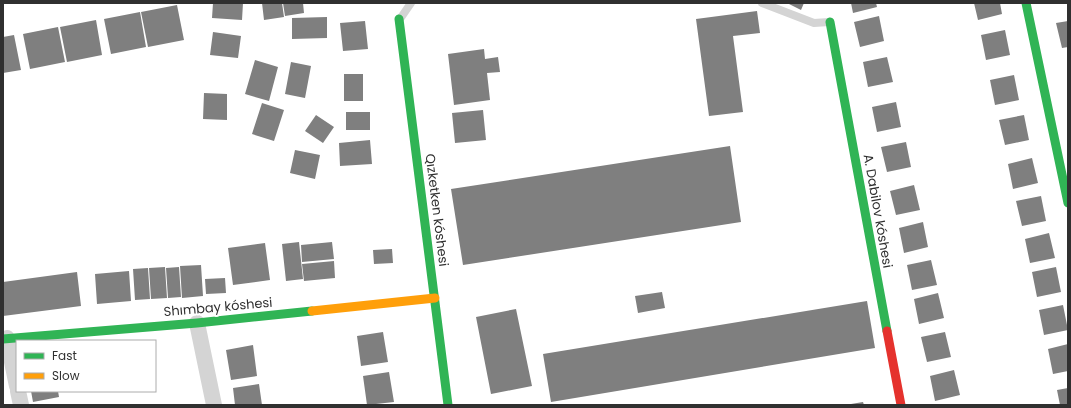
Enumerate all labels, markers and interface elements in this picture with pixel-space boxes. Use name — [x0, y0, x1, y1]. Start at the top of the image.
street label: Qızketken kóshesi — [421, 152, 453, 268]
street label: A. Dabilov kóshesi — [859, 153, 897, 269]
street label: Shımbay kóshesi — [163, 293, 273, 321]
legend — [16, 340, 156, 392]
text: Fast — [52, 347, 77, 364]
text: Slow — [52, 367, 80, 384]

